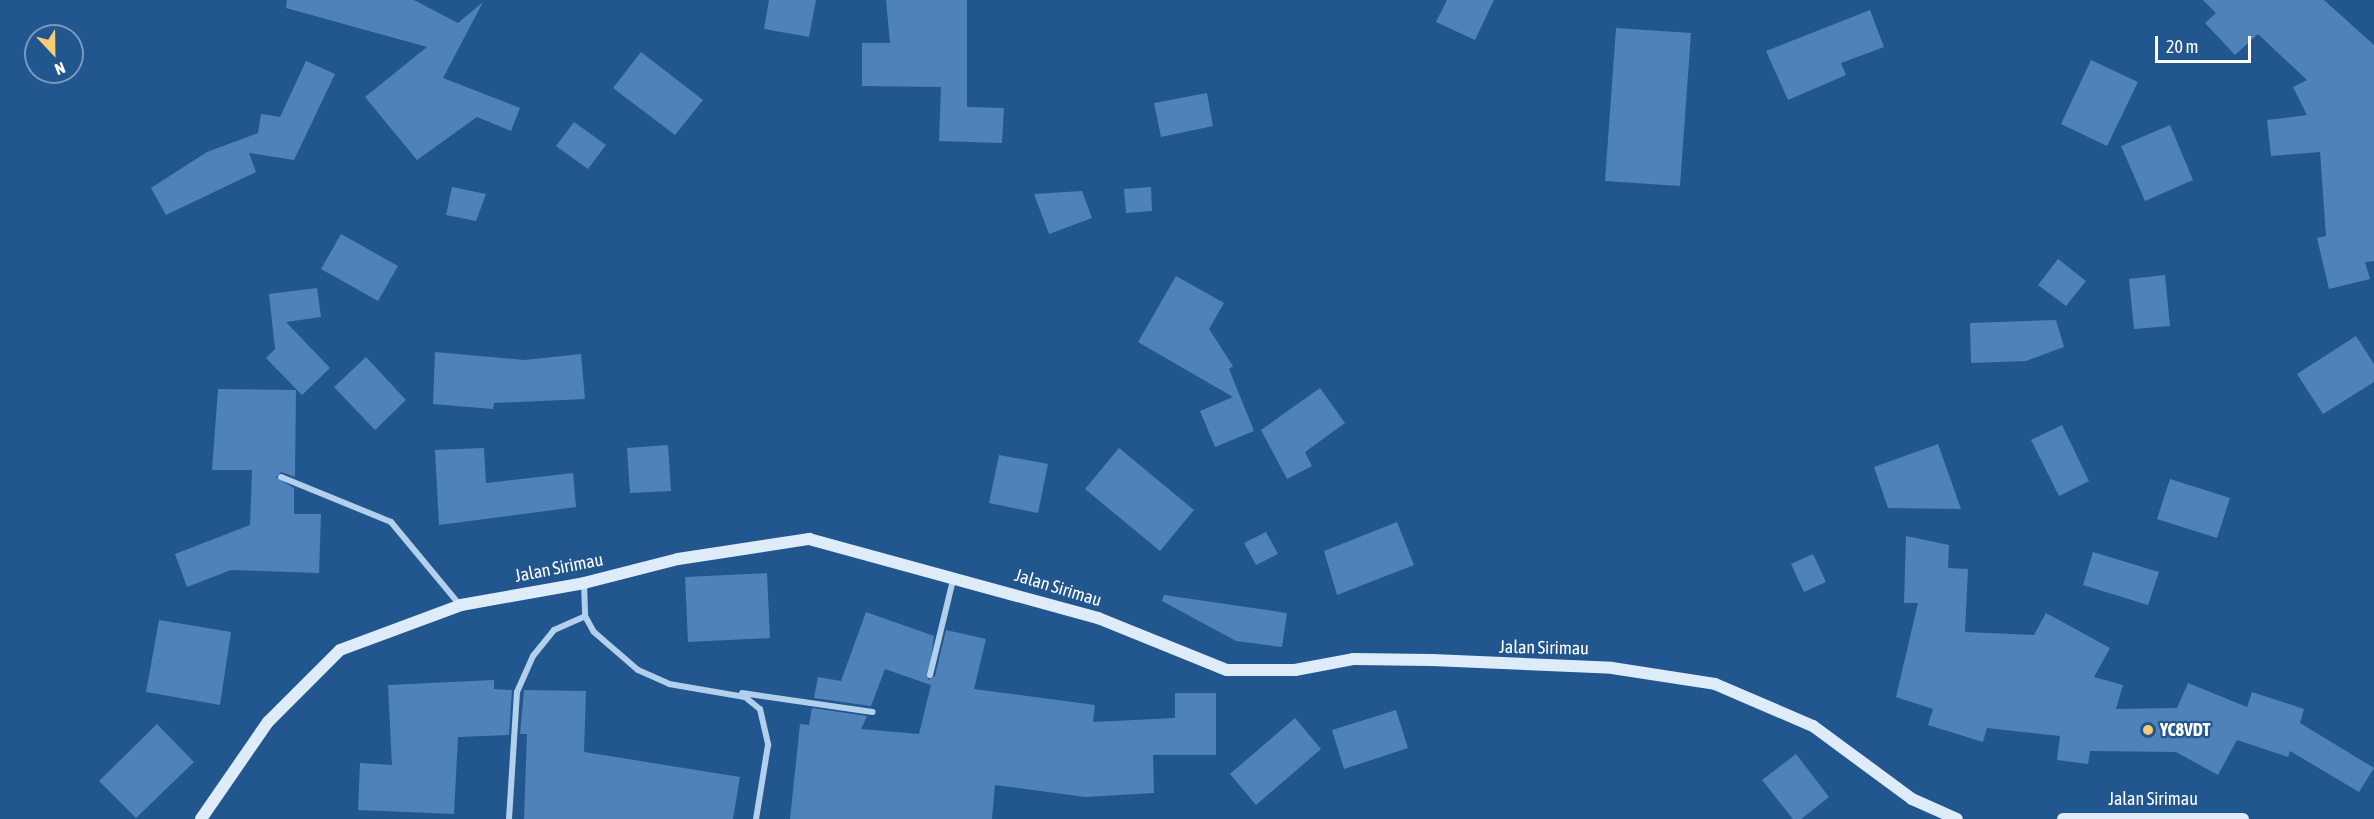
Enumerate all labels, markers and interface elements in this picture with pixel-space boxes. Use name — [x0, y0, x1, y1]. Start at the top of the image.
north arrow — [24, 24, 84, 84]
scale bar — [2158, 24, 2254, 62]
text: 20 m — [2166, 36, 2198, 57]
text: N — [52, 59, 68, 79]
street label: Jalan Sirimau — [513, 549, 605, 587]
street label: Jalan Sirimau — [1012, 565, 1104, 611]
street label: Jalan Sirimau — [1499, 636, 1589, 660]
place label: YC8VDT — [2160, 719, 2210, 741]
marker: YC8VDT — [2141, 723, 2155, 737]
street label: Jalan Sirimau — [2108, 788, 2198, 810]

